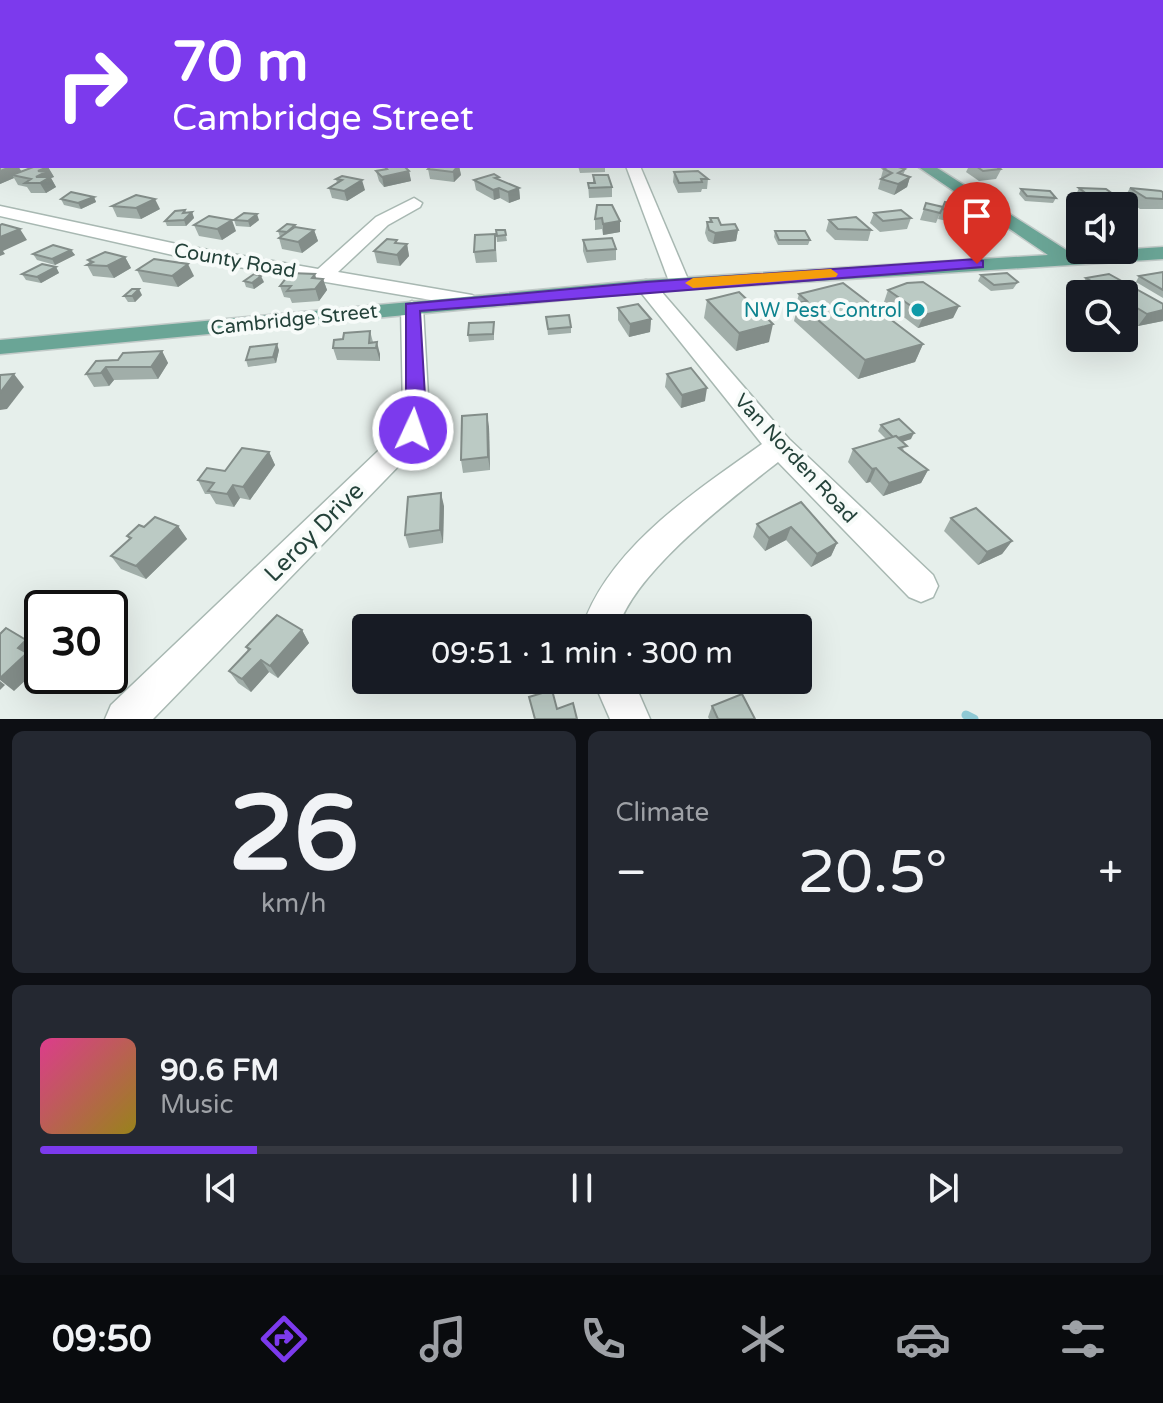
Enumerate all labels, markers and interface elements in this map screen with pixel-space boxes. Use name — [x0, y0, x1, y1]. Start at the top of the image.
text: 70 m — [172, 29, 308, 96]
icon: right — [40, 32, 144, 136]
text: Cambridge Street — [172, 97, 474, 140]
pin — [943, 182, 1011, 264]
map controls — [1066, 192, 1138, 352]
button: sound — [1066, 192, 1138, 264]
icon: arrive — [955, 194, 999, 238]
street label: County Road — [172, 238, 298, 284]
button: search — [1066, 280, 1138, 352]
street label: Cambridge Street — [209, 299, 379, 341]
place label: NW Pest Control — [744, 299, 902, 323]
marker: NW Pest Control — [909, 301, 927, 319]
position arrow — [371, 388, 455, 472]
street label: Van Norden Road — [729, 389, 861, 528]
street label: Leroy Drive — [259, 477, 370, 588]
speed limit sign: 30 — [24, 590, 128, 694]
text: 09:51 · 1 min · 300 m — [431, 635, 733, 672]
text: 26 — [228, 773, 359, 898]
text: Climate — [616, 797, 709, 828]
text: 20.5° — [797, 837, 948, 909]
text: − — [616, 847, 647, 900]
text: + — [1098, 847, 1123, 900]
text: km/h — [261, 888, 326, 919]
text: 90.6 FM — [160, 1052, 279, 1089]
text: Music — [160, 1089, 233, 1120]
icon: previous — [199, 1166, 243, 1210]
icon: pause — [560, 1166, 604, 1210]
icon: next — [921, 1166, 965, 1210]
icon: directions — [256, 1311, 312, 1367]
icon: music — [415, 1311, 471, 1367]
icon: phone — [575, 1311, 631, 1367]
icon: climate — [735, 1311, 791, 1367]
icon: car — [895, 1311, 951, 1367]
icon: filters — [1055, 1311, 1111, 1367]
text: 09:50 — [52, 1318, 152, 1361]

